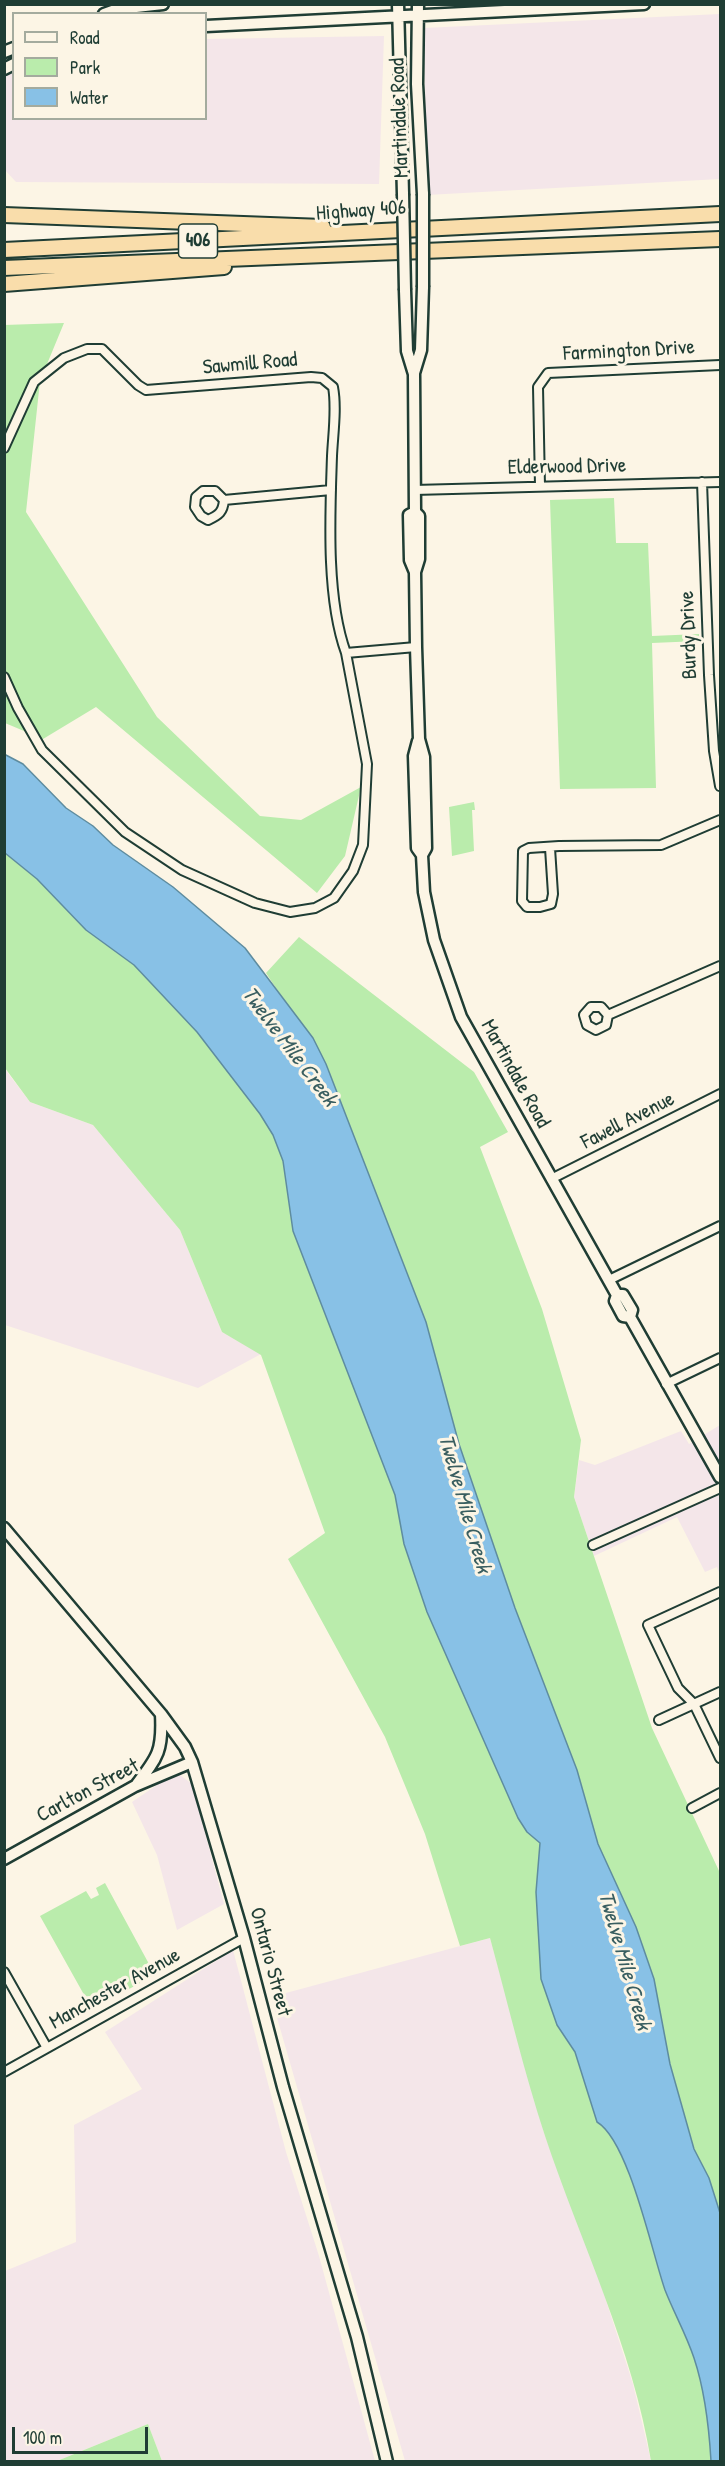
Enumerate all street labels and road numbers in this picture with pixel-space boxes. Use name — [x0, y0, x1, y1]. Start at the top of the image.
street label: Martindale Road — [385, 58, 415, 178]
street label: Highway 406 — [315, 195, 407, 227]
road number: 406 — [178, 224, 218, 258]
street label: Farmington Drive — [563, 335, 695, 367]
street label: Sawmill Road — [202, 347, 298, 381]
street label: Elderwood Drive — [507, 453, 627, 481]
street label: Burdy Drive — [675, 590, 703, 680]
street label: Martindale Road — [475, 1015, 555, 1133]
street label: Fawell Avenue — [577, 1087, 679, 1155]
street label: Carlton Street — [33, 1754, 143, 1828]
street label: Ontario Street — [243, 1905, 297, 2019]
street label: Manchester Avenue — [45, 1943, 185, 2035]

